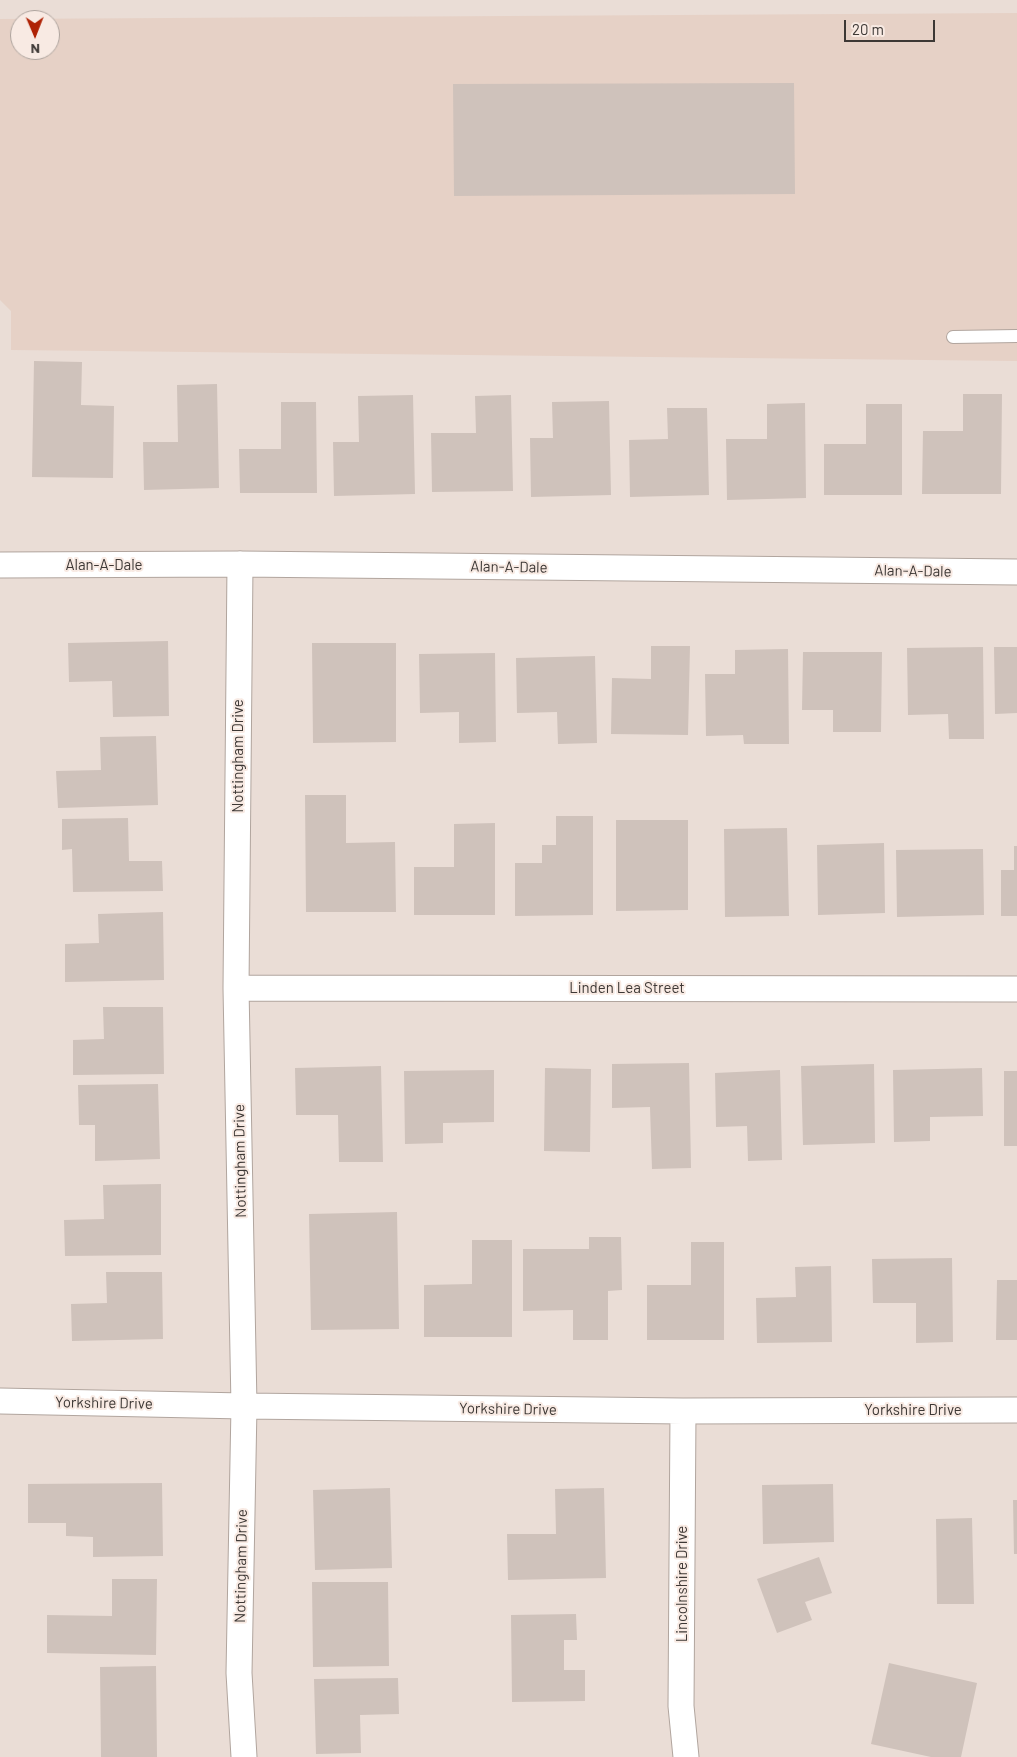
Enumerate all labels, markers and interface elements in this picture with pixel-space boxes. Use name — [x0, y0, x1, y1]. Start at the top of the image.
north arrow — [10, 10, 60, 60]
scale bar — [847, 10, 938, 42]
text: 20 m — [852, 20, 884, 38]
text: N — [30, 41, 40, 58]
street label: Alan-A-Dale — [65, 556, 143, 574]
street label: Alan-A-Dale — [470, 557, 548, 577]
street label: Alan-A-Dale — [874, 561, 952, 581]
street label: Nottingham Drive — [229, 699, 247, 813]
street label: Linden Lea Street — [569, 979, 685, 997]
street label: Nottingham Drive — [230, 1104, 250, 1218]
street label: Yorkshire Drive — [55, 1393, 153, 1413]
street label: Yorkshire Drive — [459, 1399, 557, 1419]
street label: Yorkshire Drive — [864, 1401, 962, 1419]
street label: Nottingham Drive — [231, 1509, 251, 1623]
street label: Lincolnshire Drive — [673, 1526, 691, 1642]

